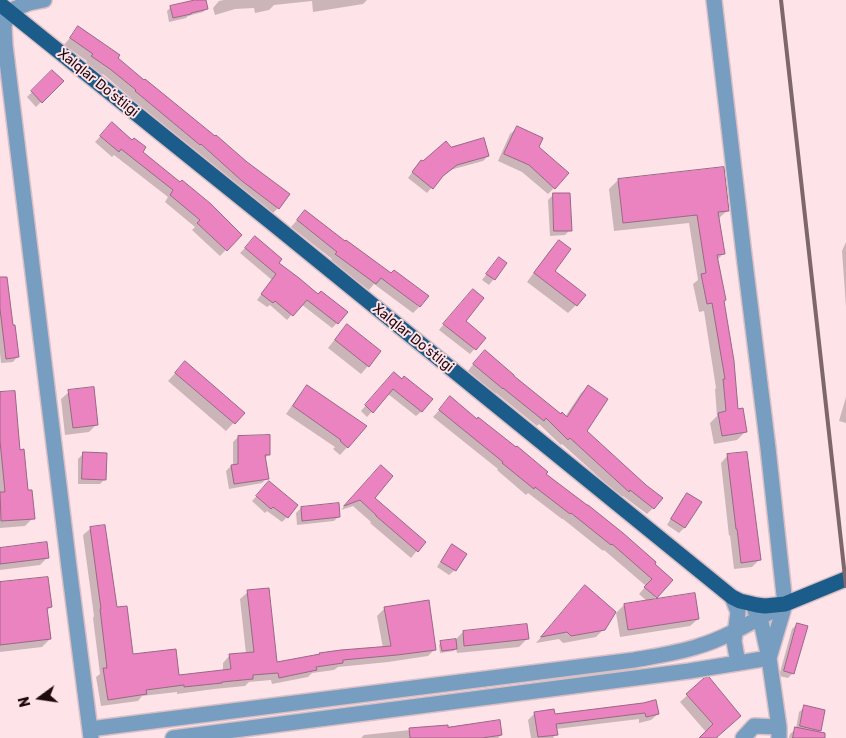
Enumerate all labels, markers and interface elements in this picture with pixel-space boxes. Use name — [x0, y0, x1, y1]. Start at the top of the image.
street label: Xalqlar Do’stligi — [54, 45, 142, 121]
street label: Xalqlar Do’stligi — [369, 300, 457, 376]
north arrow — [15, 673, 65, 723]
text: N — [15, 695, 34, 709]

